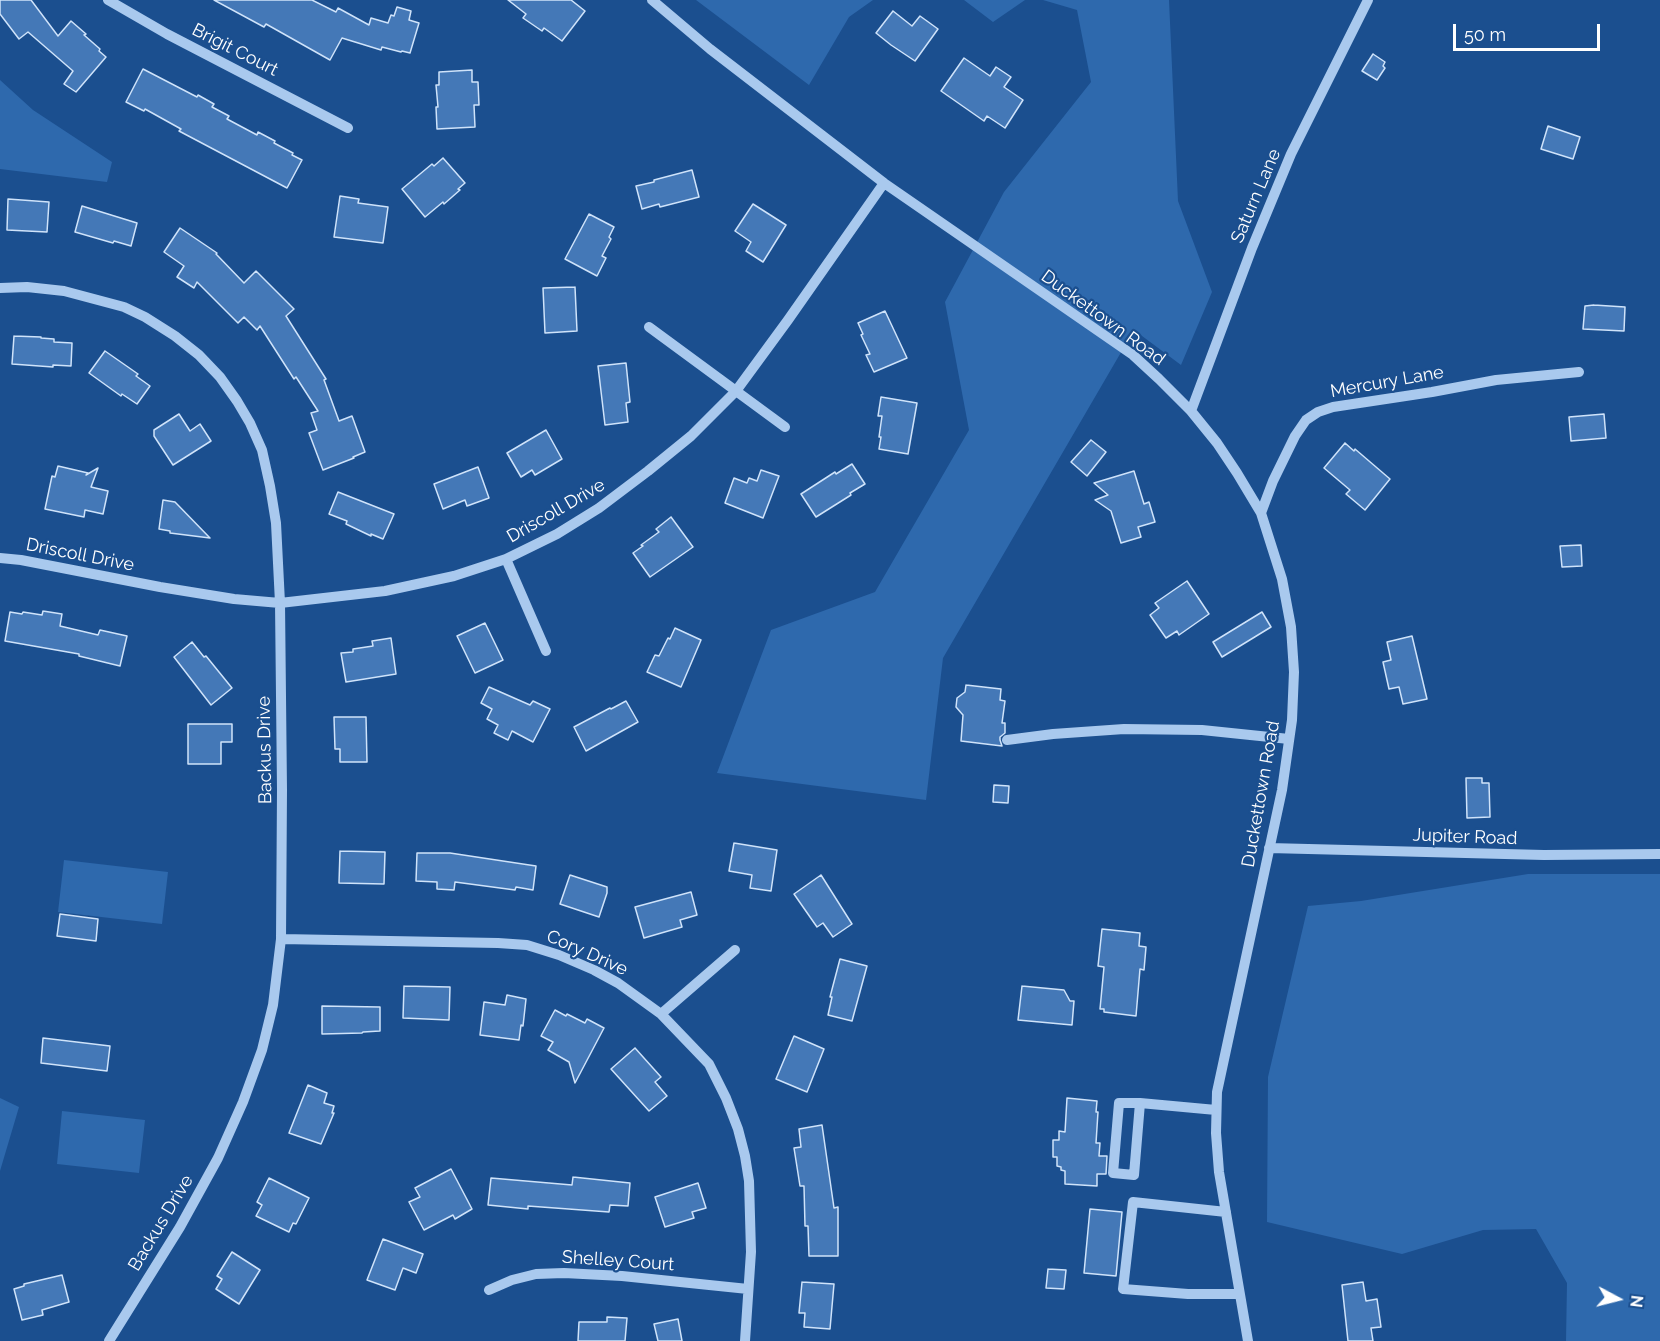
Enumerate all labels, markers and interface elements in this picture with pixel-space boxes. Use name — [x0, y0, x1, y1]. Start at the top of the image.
scale bar — [1456, 12, 1603, 50]
street label: Brigit Court — [188, 19, 282, 81]
text: 50 m — [1464, 24, 1506, 45]
street label: Saturn Lane — [1226, 146, 1286, 246]
street label: Duckettown Road — [1037, 266, 1169, 370]
street label: Mercury Lane — [1329, 361, 1445, 403]
street label: Driscoll Drive — [503, 474, 609, 548]
street label: Driscoll Drive — [24, 534, 136, 576]
street label: Backus Drive — [253, 696, 277, 804]
street label: Duckettown Road — [1238, 719, 1284, 869]
street label: Jupiter Road — [1412, 824, 1518, 850]
street label: Cory Drive — [543, 926, 631, 980]
street label: Backus Drive — [124, 1171, 198, 1275]
street label: Shelley Court — [561, 1246, 675, 1276]
north arrow — [1588, 1269, 1648, 1329]
text: N — [1626, 1294, 1647, 1308]

